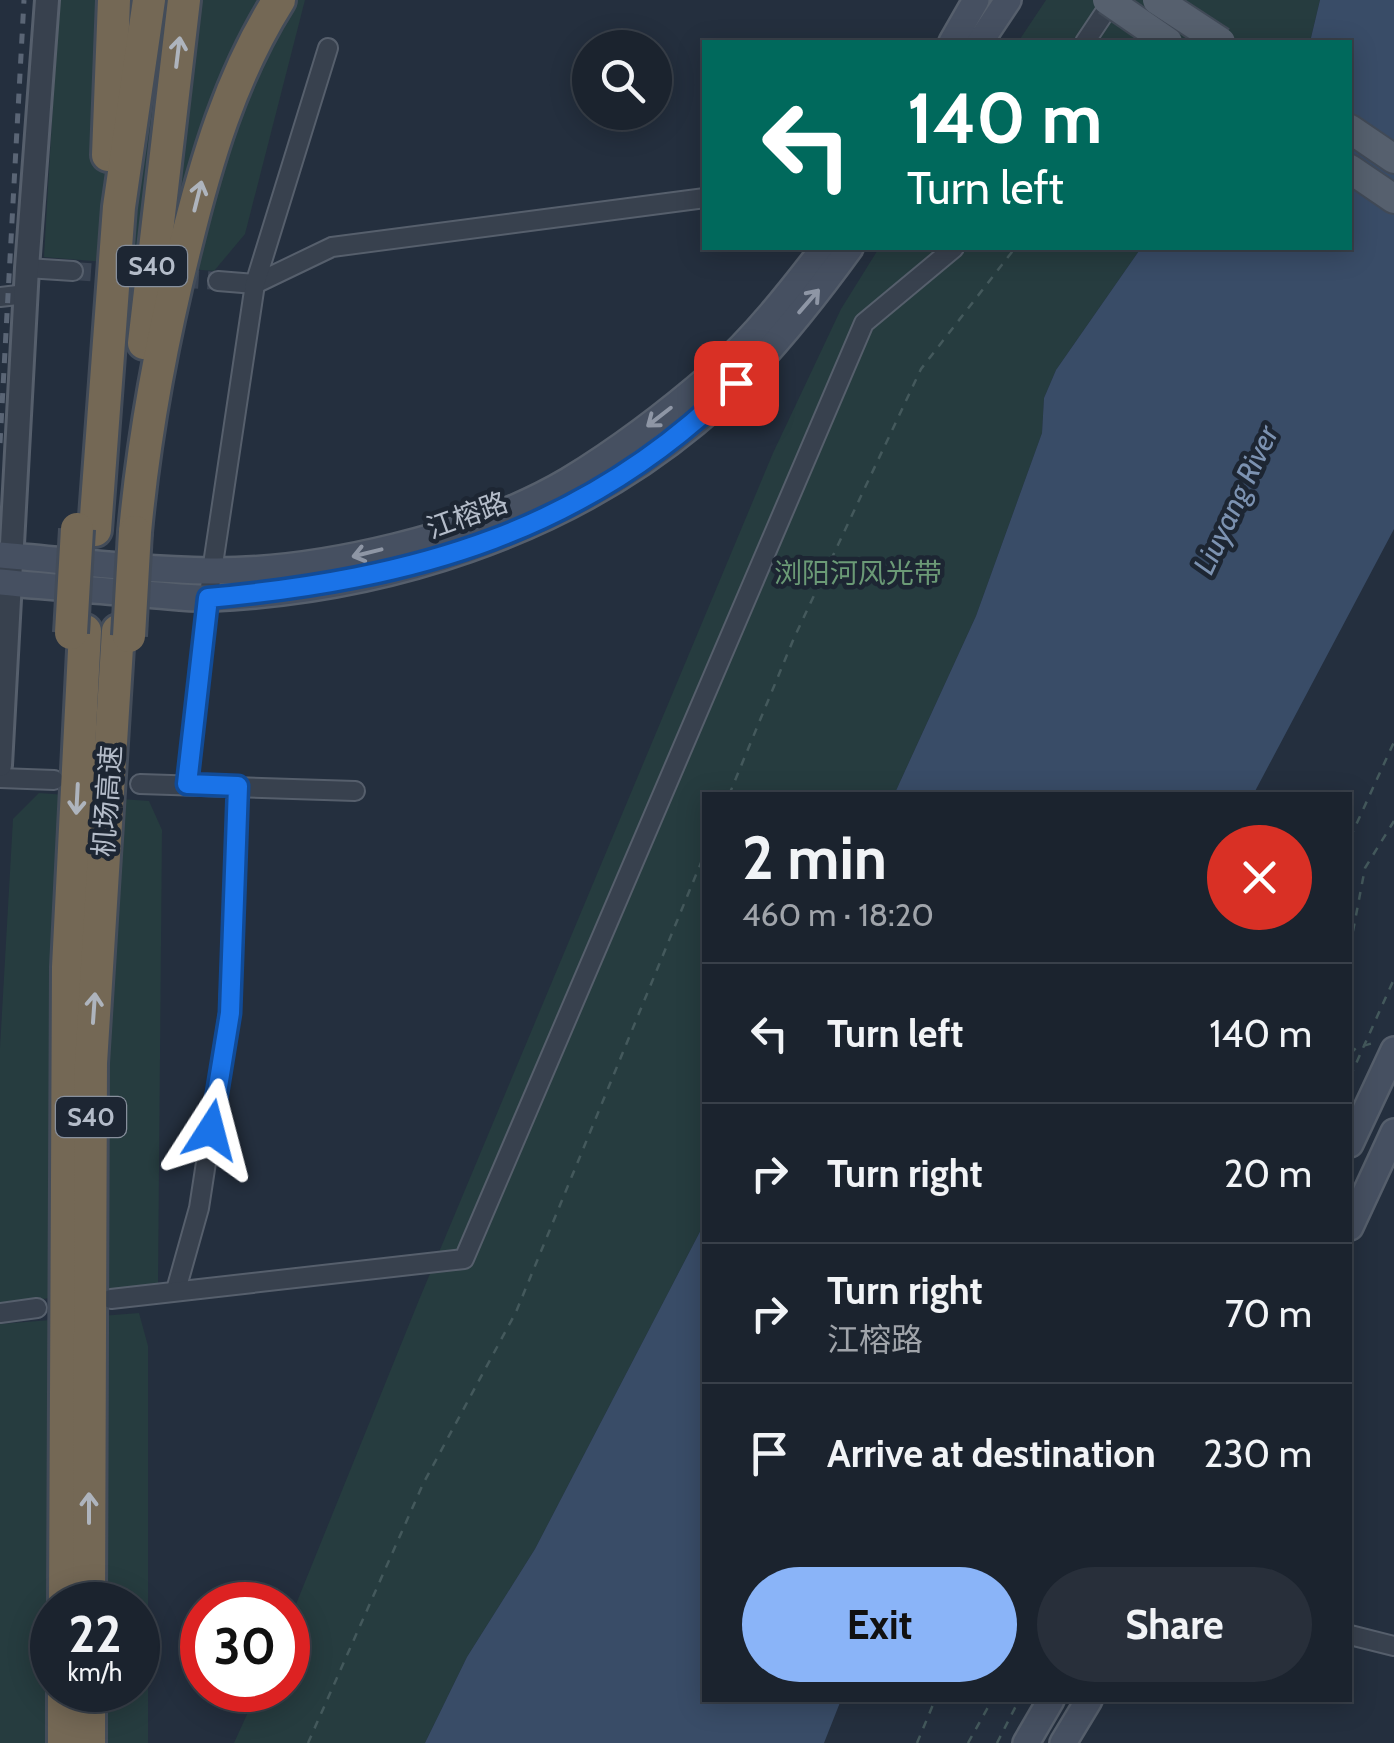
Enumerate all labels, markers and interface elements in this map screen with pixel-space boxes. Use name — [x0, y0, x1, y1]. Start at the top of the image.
map controls — [572, 30, 672, 130]
button: search — [572, 30, 672, 130]
one-way arrow — [169, 37, 187, 69]
text: 140 m — [907, 75, 1102, 161]
icon: left — [742, 80, 872, 210]
text: Turn left — [907, 161, 1064, 215]
one-way arrow — [189, 181, 208, 212]
road number: S40 — [117, 246, 187, 286]
one-way arrow — [798, 289, 821, 314]
pin — [694, 341, 779, 426]
icon: arrive — [709, 356, 764, 411]
one-way arrow — [646, 406, 673, 427]
water label: Liuyang River — [1185, 418, 1287, 580]
street label: 江榕路 — [422, 485, 512, 545]
one-way arrow — [352, 545, 384, 563]
park label: 浏阳河风光带 — [774, 556, 942, 590]
street label: 机场高速 — [86, 744, 128, 858]
one-way arrow — [67, 782, 86, 814]
text: 2 min — [742, 821, 887, 894]
button: close — [1207, 825, 1312, 930]
text: 460 m · 18:20 — [742, 895, 934, 934]
one-way arrow — [85, 992, 104, 1024]
icon: left — [742, 1006, 797, 1061]
text: Turn left — [827, 1010, 963, 1057]
text: 140 m — [1209, 1010, 1312, 1057]
position arrow — [159, 1078, 263, 1182]
road number: S40 — [56, 1097, 126, 1137]
icon: right — [742, 1146, 797, 1201]
text: Turn right — [827, 1150, 983, 1197]
text: 20 m — [1224, 1150, 1312, 1197]
text: Turn right — [827, 1267, 983, 1314]
icon: right — [742, 1286, 797, 1341]
text: 70 m — [1225, 1290, 1312, 1337]
text: 江榕路 — [827, 1320, 923, 1359]
icon: arrive — [742, 1426, 797, 1481]
text: Arrive at destination — [827, 1430, 1156, 1477]
text: 230 m — [1203, 1430, 1312, 1477]
one-way arrow — [80, 1492, 98, 1524]
button: Exit — [742, 1567, 1017, 1682]
button: Share — [1037, 1567, 1312, 1682]
speed limit sign: 30 — [180, 1582, 310, 1712]
text: 22 — [69, 1604, 121, 1665]
text: km/h — [68, 1657, 122, 1687]

